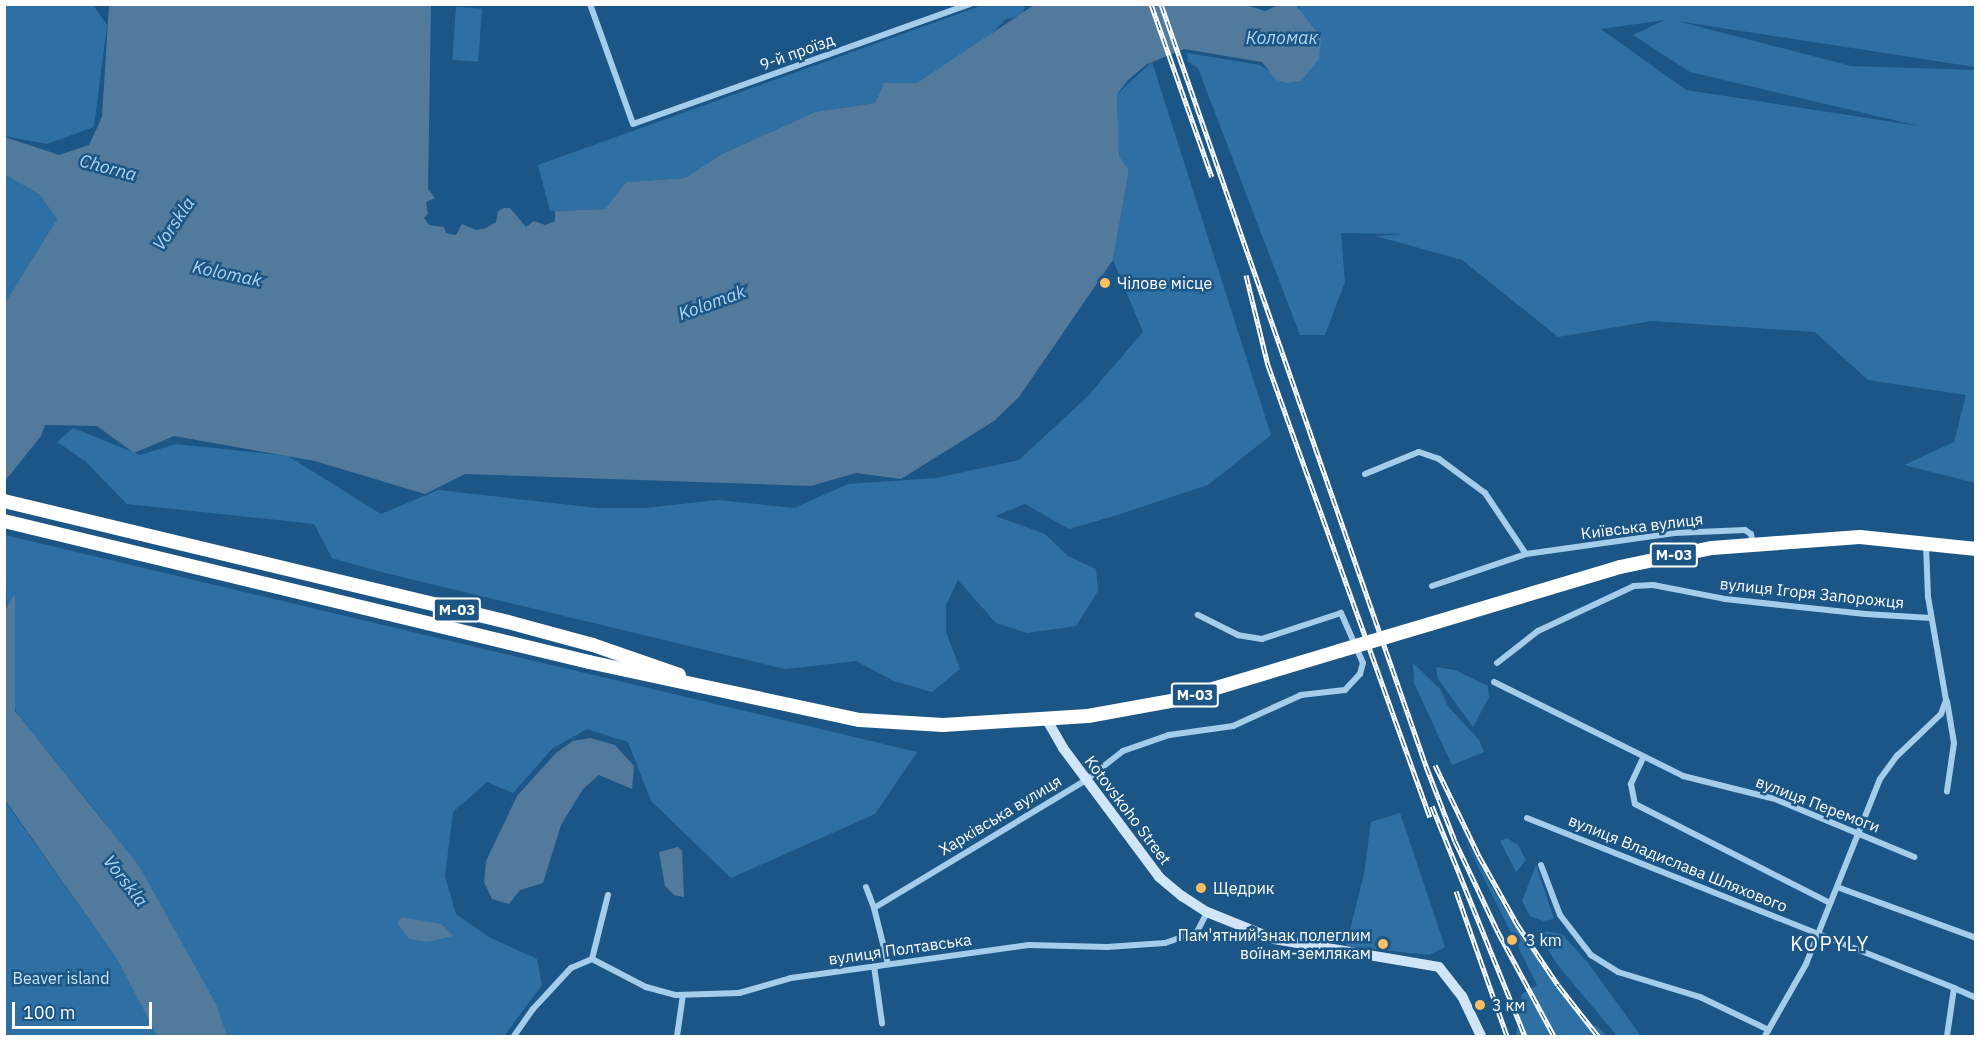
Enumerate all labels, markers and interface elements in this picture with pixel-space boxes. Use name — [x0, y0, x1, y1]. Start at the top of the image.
water label: Коломак — [1246, 27, 1318, 49]
street label: 9-й проїзд — [757, 30, 837, 74]
water label: Chorna — [77, 150, 139, 186]
water label: Vorskla — [148, 193, 200, 255]
water label: Kolomak — [191, 256, 263, 292]
place label: Чілове місце — [1117, 273, 1212, 293]
marker: Чілове місце — [1098, 276, 1112, 290]
water label: Kolomak — [675, 281, 749, 325]
street label: Київська вулиця — [1580, 509, 1704, 543]
road number: М-03 — [1648, 543, 1700, 567]
street label: вулиця Ігоря Запорожця — [1719, 574, 1905, 612]
road number: М-03 — [432, 598, 482, 622]
road number: М-03 — [1170, 683, 1220, 707]
street label: Kotovskoho Street — [1081, 752, 1175, 868]
street label: Харківська вулиця — [935, 771, 1065, 859]
street label: вулиця Перемоги — [1753, 772, 1883, 836]
street label: вулиця Владислава Шляхового — [1566, 810, 1790, 916]
water label: Vorskla — [98, 851, 152, 911]
place label: Щедрик — [1213, 878, 1275, 898]
marker: Щедрик — [1194, 881, 1208, 895]
place label: Пам'ятний знак полеглим воїнам-землякам — [1178, 925, 1371, 963]
street label: вулиця Полтавська — [827, 929, 973, 969]
place label: 3 km — [1526, 930, 1562, 950]
marker: 3 km — [1503, 931, 1521, 949]
district label: KOPYLY — [1790, 931, 1870, 955]
marker: Пам'ятний знак полеглим воїнам-землякам — [1376, 937, 1390, 951]
park label: Beaver island — [13, 968, 109, 988]
scale bar — [15, 990, 154, 1028]
place label: 3 км — [1492, 995, 1525, 1015]
marker: 3 км — [1473, 998, 1487, 1012]
text: 100 m — [23, 1001, 75, 1024]

